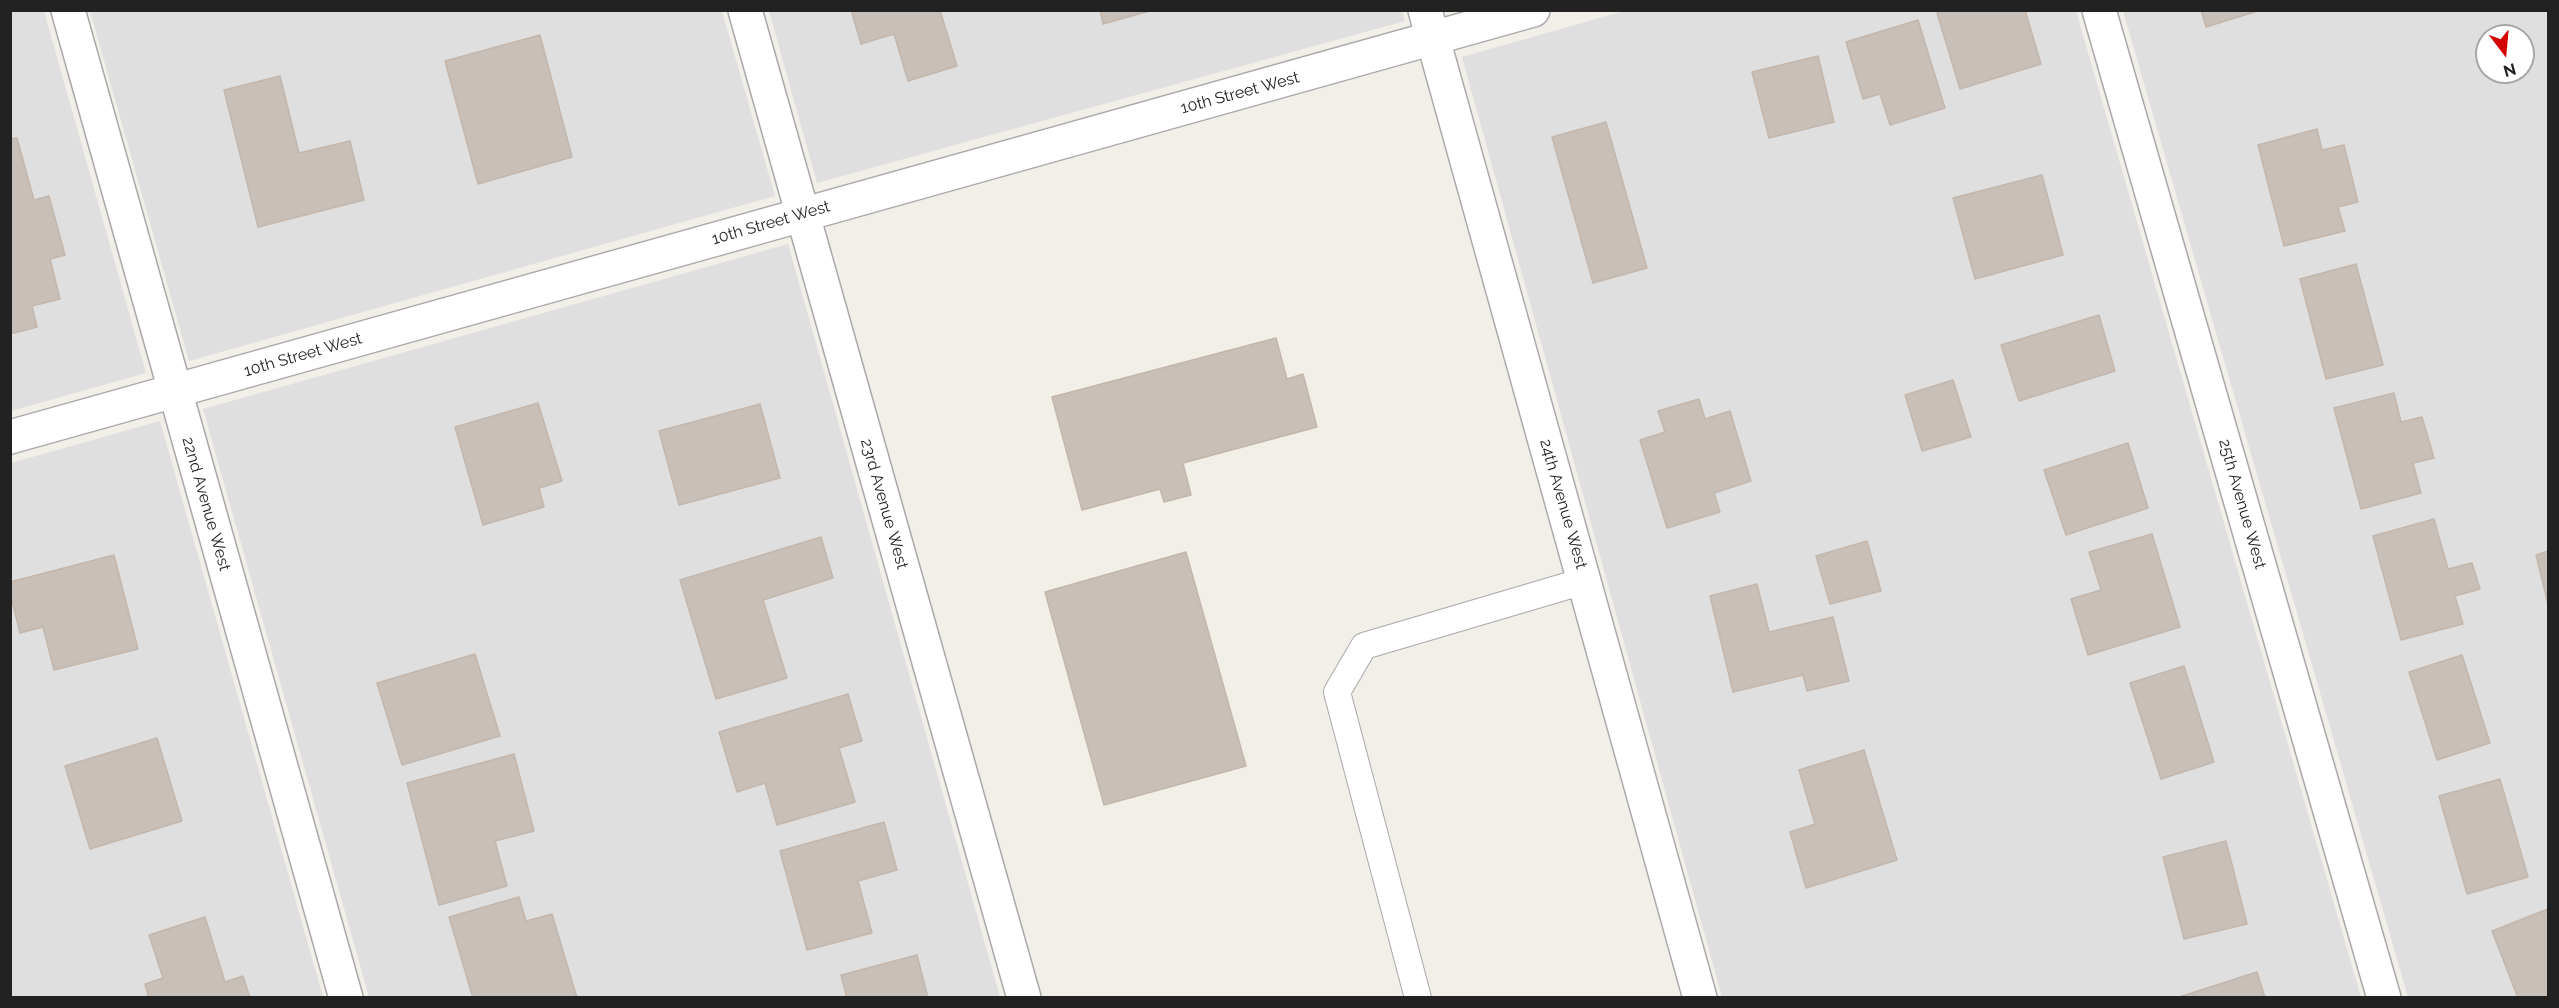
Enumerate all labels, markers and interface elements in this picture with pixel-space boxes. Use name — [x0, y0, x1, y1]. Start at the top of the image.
north arrow — [2475, 24, 2535, 84]
text: N — [2501, 59, 2518, 81]
street label: 10th Street West — [1179, 68, 1301, 118]
street label: 10th Street West — [710, 197, 832, 249]
street label: 10th Street West — [242, 329, 364, 381]
street label: 22nd Avenue West — [178, 435, 234, 573]
street label: 23rd Avenue West — [856, 437, 912, 571]
street label: 24th Avenue West — [1535, 437, 1591, 571]
street label: 25th Avenue West — [2214, 437, 2270, 571]

